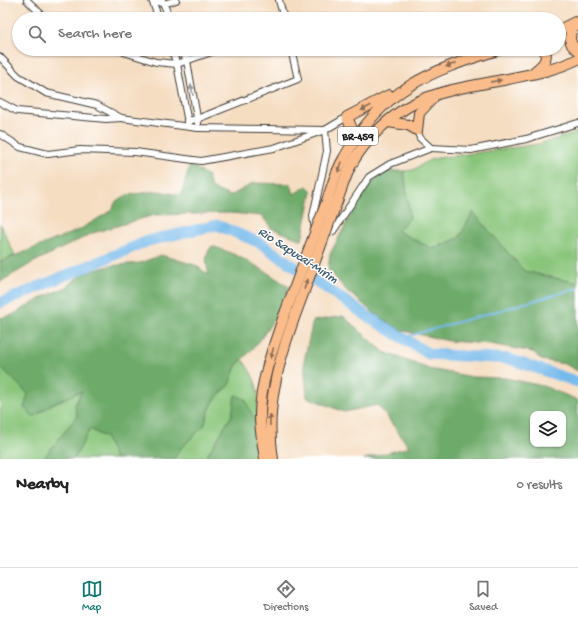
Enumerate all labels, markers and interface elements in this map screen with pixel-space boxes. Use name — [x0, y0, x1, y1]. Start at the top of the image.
search box — [12, 12, 566, 56]
icon: search — [26, 23, 48, 45]
text: Search here — [58, 25, 132, 43]
one-way arrow — [445, 63, 457, 69]
one-way arrow — [490, 78, 503, 84]
one-way arrow — [189, 84, 195, 96]
one-way arrow — [360, 104, 371, 111]
road number: BR-459 — [338, 127, 378, 145]
one-way arrow — [336, 162, 342, 174]
water label: Rio Sapucaí-Mirim — [255, 225, 341, 288]
one-way arrow — [304, 278, 310, 290]
one-way arrow — [269, 348, 275, 360]
map controls — [530, 411, 566, 447]
button: layers — [530, 411, 566, 447]
one-way arrow — [267, 413, 273, 426]
text: Nearby — [16, 475, 69, 495]
text: 0 results — [516, 478, 562, 493]
tab: Map — [81, 578, 103, 614]
tab: Directions — [264, 578, 308, 614]
tab: Saved — [469, 578, 497, 614]

